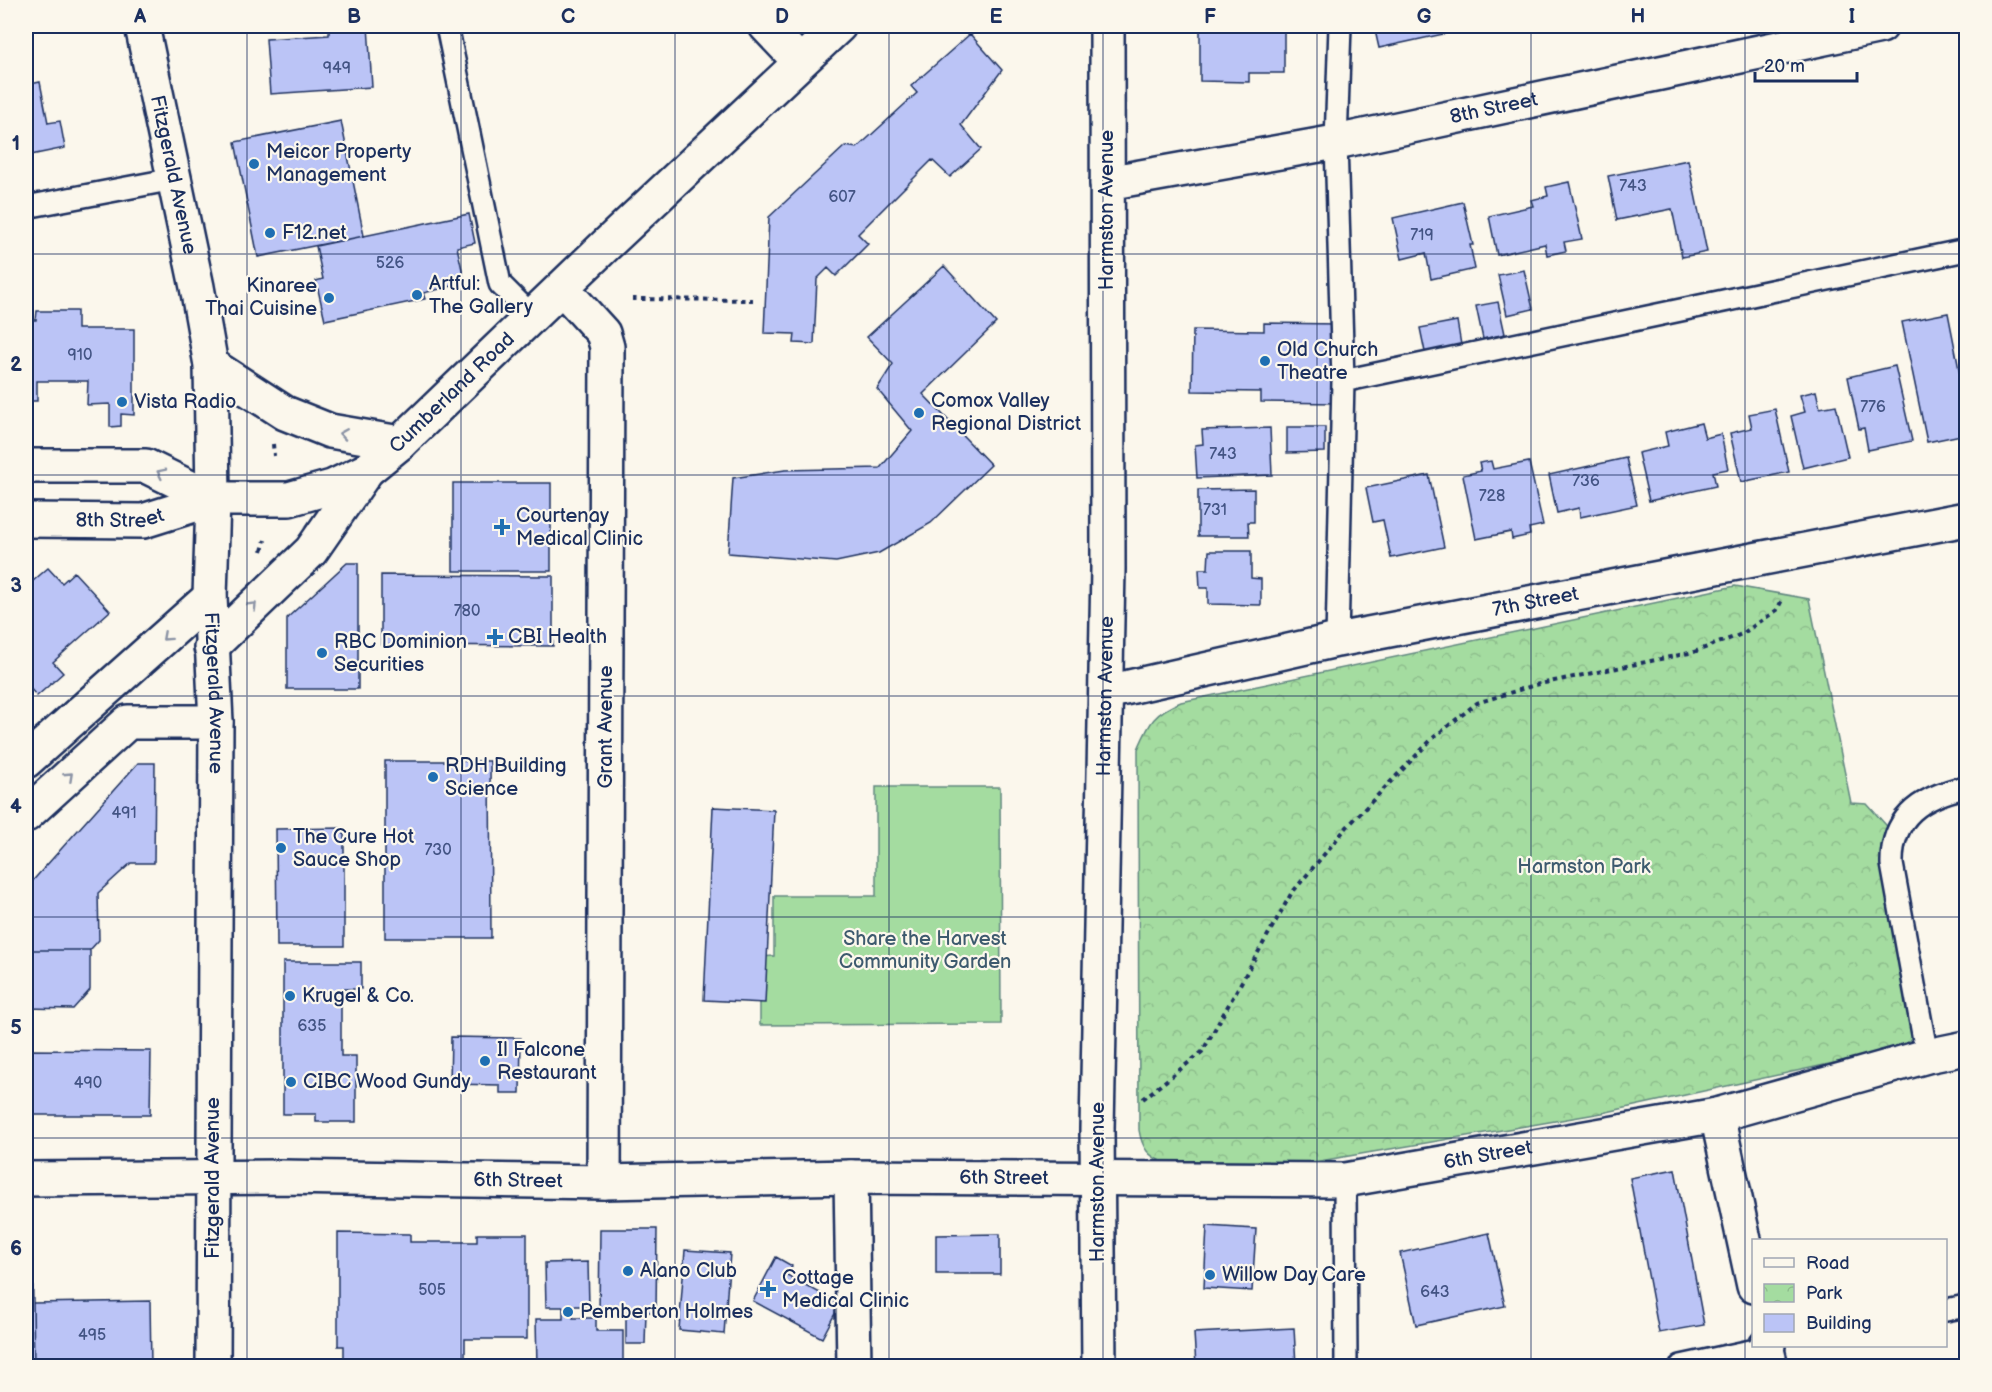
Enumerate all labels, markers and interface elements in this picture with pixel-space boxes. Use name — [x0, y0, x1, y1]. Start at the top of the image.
text: A — [133, 5, 147, 29]
text: B — [347, 5, 361, 29]
text: C — [561, 5, 575, 29]
text: D — [775, 5, 789, 29]
text: E — [990, 5, 1003, 29]
text: F — [1204, 5, 1216, 29]
text: G — [1417, 5, 1432, 29]
text: H — [1631, 5, 1645, 29]
text: I — [1849, 5, 1855, 29]
scale bar — [1755, 45, 1857, 83]
text: 20 m — [1764, 56, 1805, 77]
house number: 949 — [323, 59, 351, 78]
street label: 8th Street — [1448, 87, 1540, 129]
street label: Fitzgerald Avenue — [145, 93, 202, 257]
street label: Harmston Avenue — [1095, 130, 1119, 290]
text: 1 — [12, 132, 20, 156]
place label: Meicor Property Management — [266, 140, 411, 187]
marker: Meicor Property Management — [247, 157, 261, 171]
house number: 743 — [1619, 177, 1647, 196]
house number: 607 — [828, 188, 856, 207]
place label: F12.net — [282, 221, 347, 245]
marker: F12.net — [263, 226, 277, 240]
house number: 719 — [1410, 226, 1434, 245]
house number: 526 — [376, 254, 404, 273]
place label: Artful: The Gallery — [429, 272, 533, 319]
place label: Kinaree Thai Cuisine — [205, 274, 317, 321]
marker: Artful: The Gallery — [410, 288, 424, 302]
marker: Kinaree Thai Cuisine — [322, 291, 336, 305]
street label: Cumberland Road — [385, 327, 520, 459]
place label: Old Church Theatre — [1277, 338, 1378, 385]
house number: 910 — [68, 346, 92, 365]
text: 2 — [10, 353, 22, 377]
marker: Old Church Theatre — [1258, 354, 1272, 368]
place label: Comox Valley Regional District — [931, 389, 1081, 436]
place label: Vista Radio — [134, 390, 236, 414]
marker: Vista Radio — [115, 395, 129, 409]
house number: 776 — [1860, 398, 1886, 417]
marker: Comox Valley Regional District — [912, 406, 926, 420]
one-way arrow — [338, 428, 347, 440]
house number: 743 — [1209, 445, 1237, 464]
one-way arrow — [157, 469, 167, 480]
house number: 736 — [1572, 472, 1600, 491]
house number: 728 — [1479, 487, 1505, 506]
house number: 731 — [1203, 501, 1227, 520]
street label: 8th Street — [75, 503, 167, 533]
place label: Courtenay Medical Clinic — [516, 504, 643, 551]
marker: Courtenay Medical Clinic — [493, 518, 511, 536]
text: 3 — [10, 574, 22, 598]
street label: 7th Street — [1491, 582, 1581, 622]
house number: 780 — [454, 602, 480, 621]
one-way arrow — [246, 603, 257, 614]
street label: Fitzgerald Avenue — [199, 611, 228, 774]
street label: Harmston Avenue — [1092, 616, 1119, 777]
place label: CBI Health — [508, 625, 607, 649]
marker: CBI Health — [486, 628, 504, 646]
one-way arrow — [163, 630, 173, 641]
place label: RBC Dominion Securities — [334, 630, 467, 677]
marker: RBC Dominion Securities — [315, 646, 329, 660]
street label: Grant Avenue — [594, 665, 618, 789]
place label: RDH Building Science — [445, 754, 567, 801]
marker: RDH Building Science — [426, 770, 440, 784]
one-way arrow — [62, 772, 72, 783]
text: 4 — [10, 795, 22, 819]
house number: 491 — [111, 804, 137, 823]
place label: The Cure Hot Sauce Shop — [293, 825, 414, 872]
marker: The Cure Hot Sauce Shop — [274, 841, 288, 855]
house number: 730 — [424, 841, 452, 860]
park label: Harmston Park — [1517, 855, 1651, 879]
park label: Share the Harvest Community Garden — [839, 927, 1011, 974]
place label: Krugel & Co. — [302, 984, 414, 1008]
marker: Krugel & Co. — [283, 989, 297, 1003]
text: 5 — [10, 1016, 22, 1040]
house number: 635 — [298, 1017, 326, 1036]
place label: Il Falcone Restaurant — [497, 1038, 597, 1085]
marker: Il Falcone Restaurant — [478, 1054, 492, 1068]
place label: CIBC Wood Gundy — [303, 1070, 471, 1094]
house number: 490 — [74, 1074, 102, 1093]
marker: CIBC Wood Gundy — [284, 1075, 298, 1089]
street label: Fitzgerald Avenue — [201, 1097, 225, 1259]
street label: Harmston Avenue — [1086, 1102, 1110, 1262]
street label: 6th Street — [1442, 1136, 1534, 1175]
street label: 6th Street — [959, 1166, 1049, 1190]
street label: 6th Street — [473, 1168, 563, 1193]
text: 6 — [10, 1237, 22, 1261]
legend — [1752, 1239, 1947, 1347]
text: Road — [1806, 1253, 1850, 1274]
place label: Alano Club — [640, 1259, 737, 1283]
place label: Willow Day Care — [1222, 1263, 1366, 1287]
marker: Alano Club — [621, 1264, 635, 1278]
place label: Cottage Medical Clinic — [782, 1266, 909, 1313]
marker: Willow Day Care — [1203, 1268, 1217, 1282]
marker: Cottage Medical Clinic — [759, 1280, 777, 1298]
house number: 505 — [418, 1281, 446, 1300]
house number: 643 — [1420, 1283, 1450, 1302]
text: Park — [1806, 1283, 1842, 1304]
place label: Pemberton Holmes — [580, 1300, 753, 1324]
marker: Pemberton Holmes — [561, 1305, 575, 1319]
text: Building — [1806, 1313, 1872, 1334]
house number: 495 — [78, 1326, 106, 1345]

